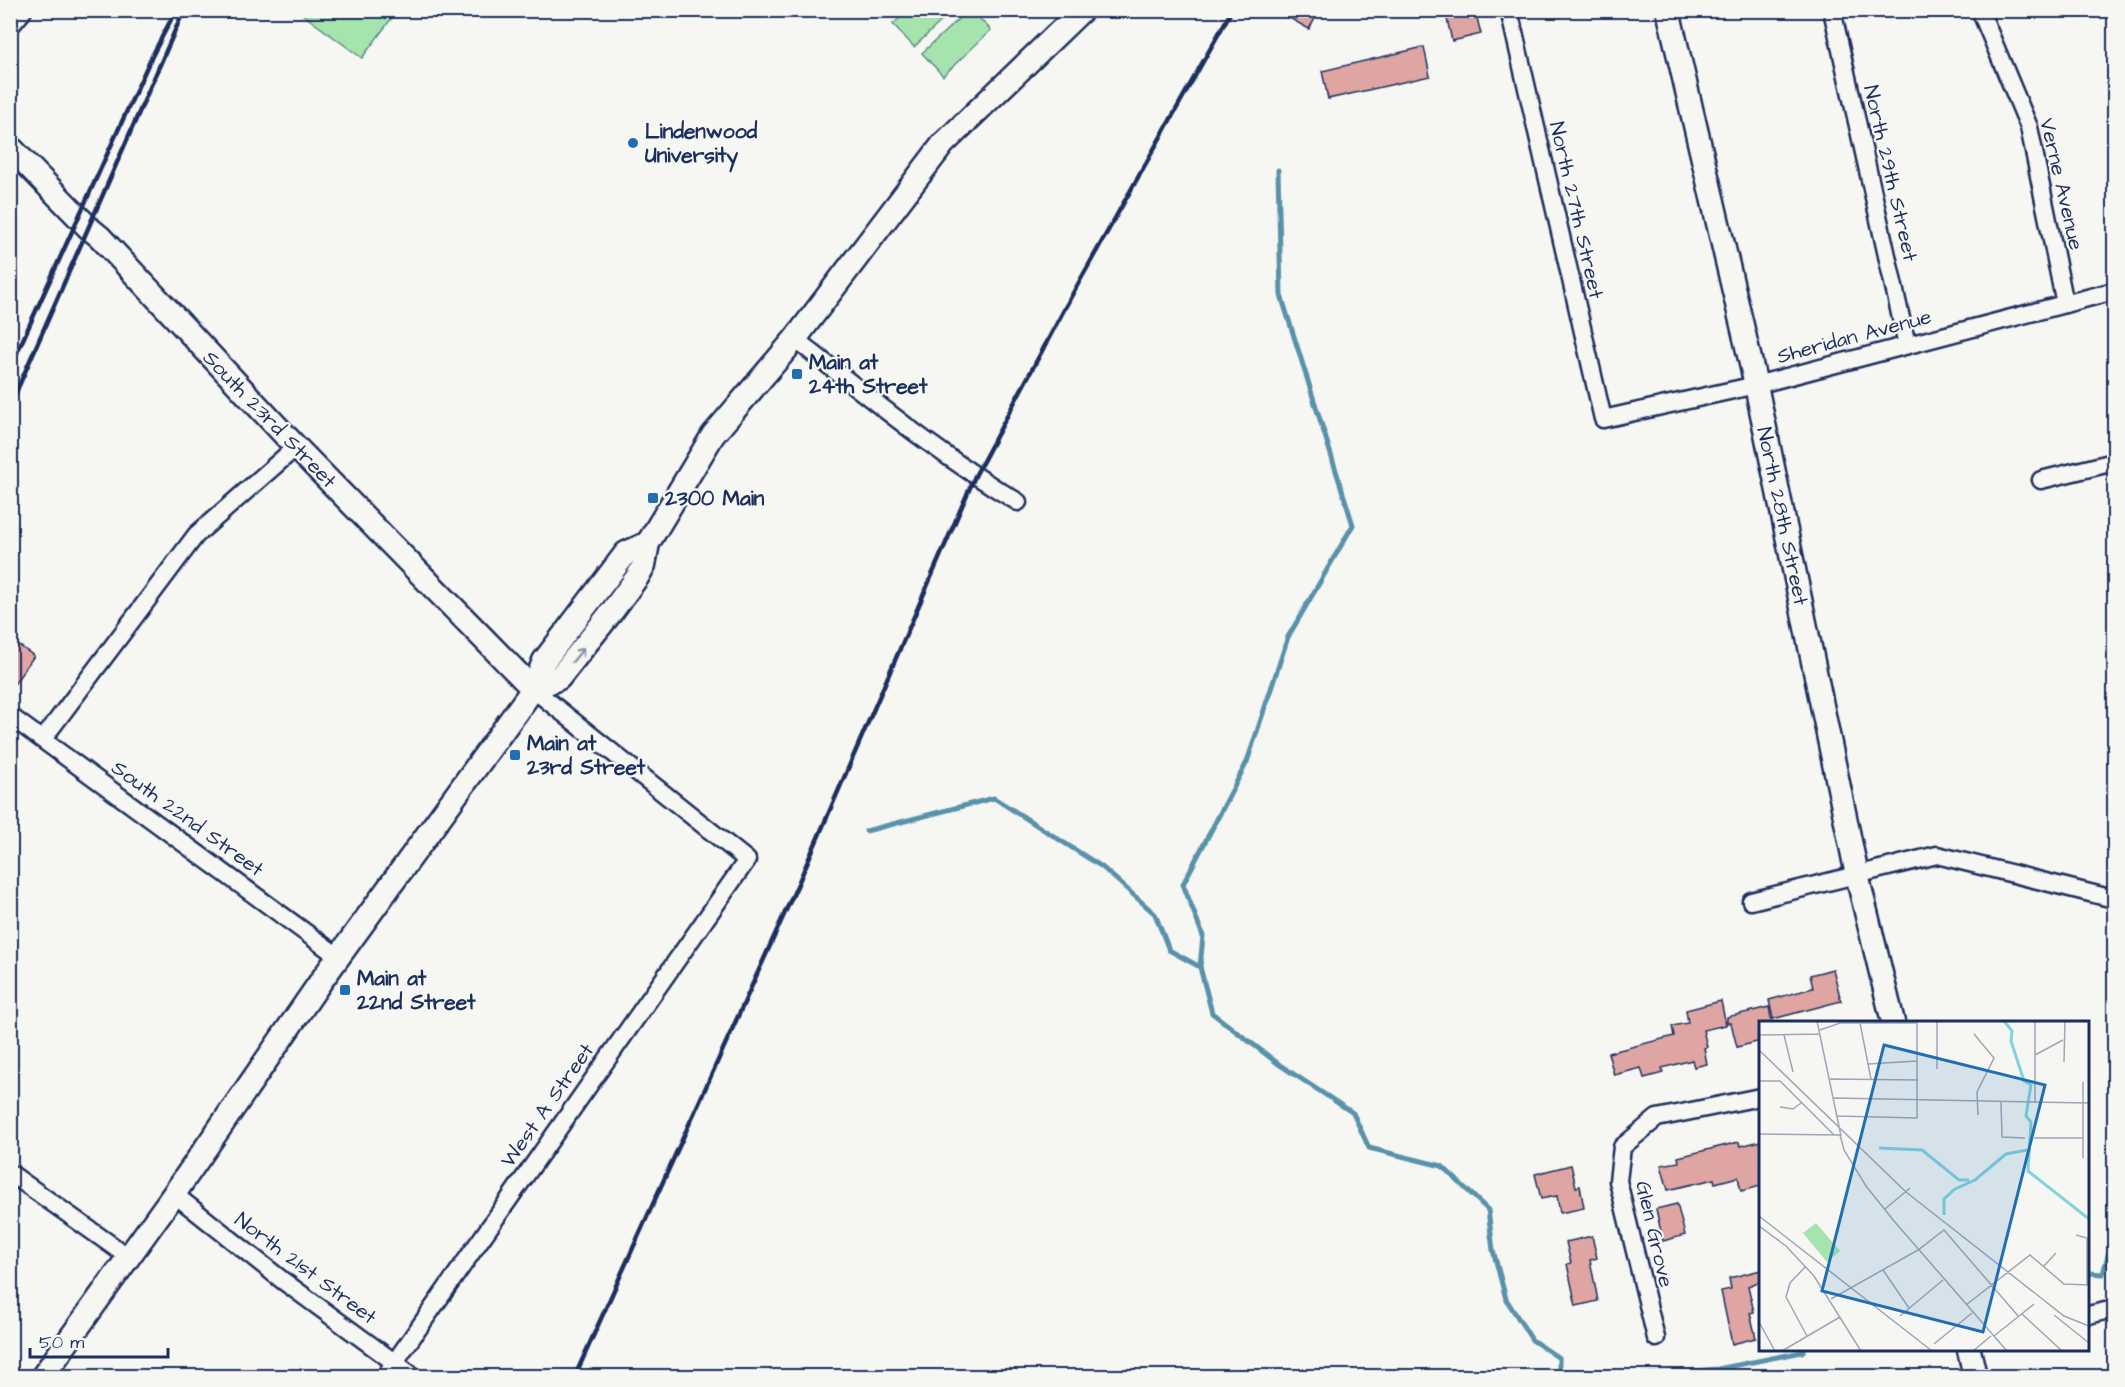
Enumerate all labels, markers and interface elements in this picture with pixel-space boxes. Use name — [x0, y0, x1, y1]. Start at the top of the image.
street label: North 29th Street — [1856, 82, 1925, 265]
street label: Verne Avenue — [2032, 115, 2091, 253]
place label: Lindenwood University — [645, 117, 757, 173]
street label: North 27th Street — [1542, 119, 1611, 302]
marker: Lindenwood University — [626, 136, 640, 150]
street label: Sheridan Avenue — [1774, 302, 1934, 371]
street label: South 23rd Street — [196, 344, 343, 495]
place label: Main at 24th Street — [808, 348, 928, 401]
marker: Main at 24th Street — [790, 367, 804, 381]
street label: North 28th Street — [1749, 424, 1816, 608]
place label: 2300 Main — [664, 484, 765, 513]
marker: 2300 Main — [646, 491, 660, 505]
one-way arrow — [571, 648, 585, 663]
place label: Main at 23rd Street — [526, 729, 646, 782]
marker: Main at 23rd Street — [508, 748, 522, 762]
street label: South 22nd Street — [106, 753, 270, 884]
place label: Main at 22nd Street — [356, 964, 476, 1017]
marker: Main at 22nd Street — [338, 983, 352, 997]
inset map — [1759, 1021, 2089, 1351]
street label: West A Street — [494, 1037, 601, 1173]
street label: Glen Grove — [1628, 1178, 1681, 1290]
street label: North 21st Street — [229, 1205, 383, 1332]
scale bar — [30, 1321, 168, 1359]
text: 50 m — [39, 1330, 84, 1355]

